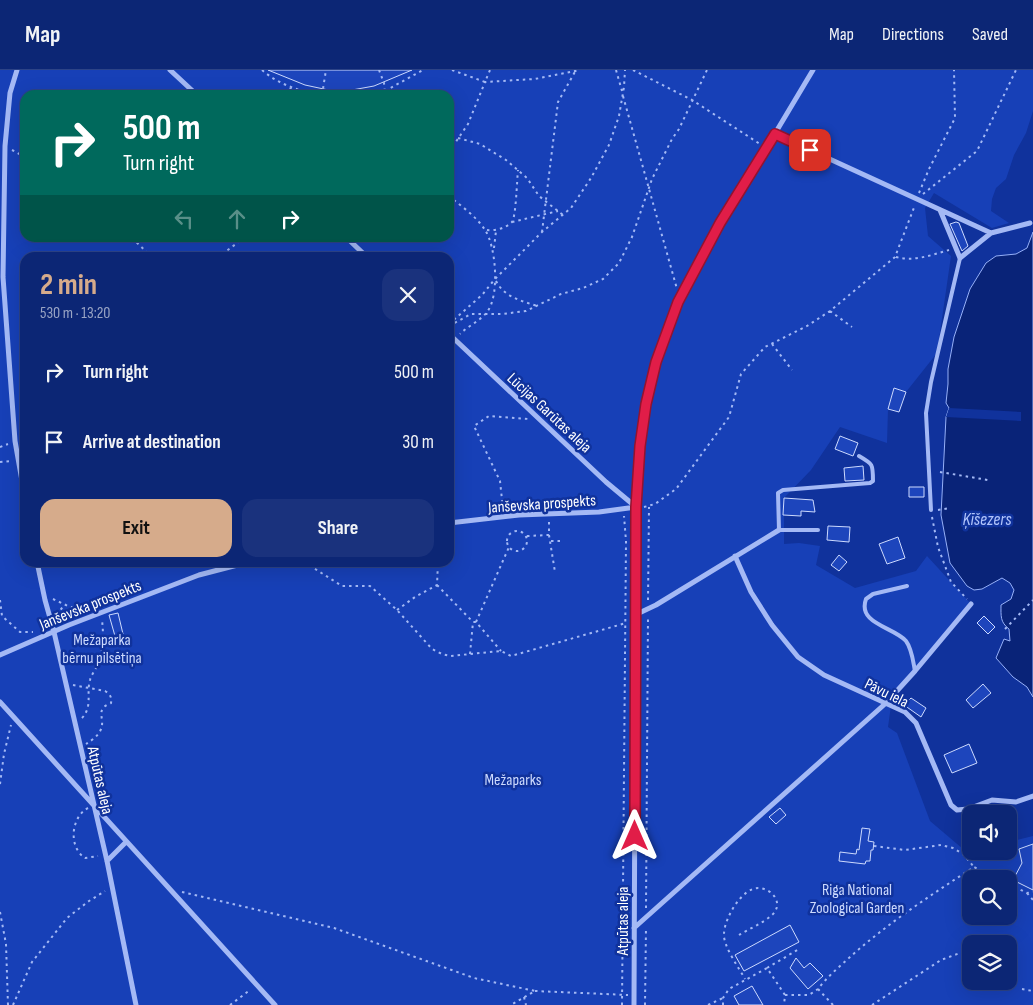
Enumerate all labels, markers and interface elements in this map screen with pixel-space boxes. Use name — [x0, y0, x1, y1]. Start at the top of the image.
text: Map — [25, 20, 60, 49]
text: Map — [829, 24, 854, 45]
text: Directions — [882, 24, 944, 45]
text: Saved — [972, 24, 1008, 45]
text: 500 m — [123, 107, 200, 150]
icon: right — [40, 110, 105, 175]
pin — [789, 129, 831, 171]
icon: arrive — [796, 136, 824, 164]
text: Turn right — [123, 150, 194, 177]
icon: left — [170, 205, 198, 233]
icon: ahead — [223, 205, 251, 233]
icon: right — [276, 205, 304, 233]
text: 2 min — [40, 267, 97, 303]
button: close — [382, 269, 434, 321]
text: 530 m · 13:20 — [40, 304, 110, 323]
icon: right — [40, 358, 68, 386]
text: Turn right — [83, 361, 148, 384]
text: 500 m — [394, 361, 434, 384]
street label: Lūcijas Garūtas aleja — [503, 369, 595, 457]
icon: arrive — [40, 428, 68, 456]
text: Arrive at destination — [83, 431, 221, 454]
text: 30 m — [402, 431, 434, 454]
street label: Janševska prospekts — [486, 491, 597, 518]
button: Exit — [40, 499, 232, 557]
button: Share — [242, 499, 434, 557]
water label: Ķīšezers — [962, 509, 1012, 530]
street label: Janševska prospekts — [36, 576, 144, 635]
park label: Mežaparka bērnu pilsētiņa — [62, 631, 142, 668]
street label: Pāvu iela — [861, 675, 911, 712]
street label: Atpūtas aleja — [82, 744, 117, 816]
park label: Mežaparks — [485, 771, 542, 790]
map controls — [962, 805, 1017, 990]
button: sound — [962, 805, 1017, 860]
position arrow — [608, 809, 660, 861]
button: search — [962, 870, 1017, 925]
park label: Riga National Zoological Garden — [810, 881, 904, 918]
street label: Atpūtas aleja — [614, 887, 633, 956]
button: layers — [962, 935, 1017, 990]

